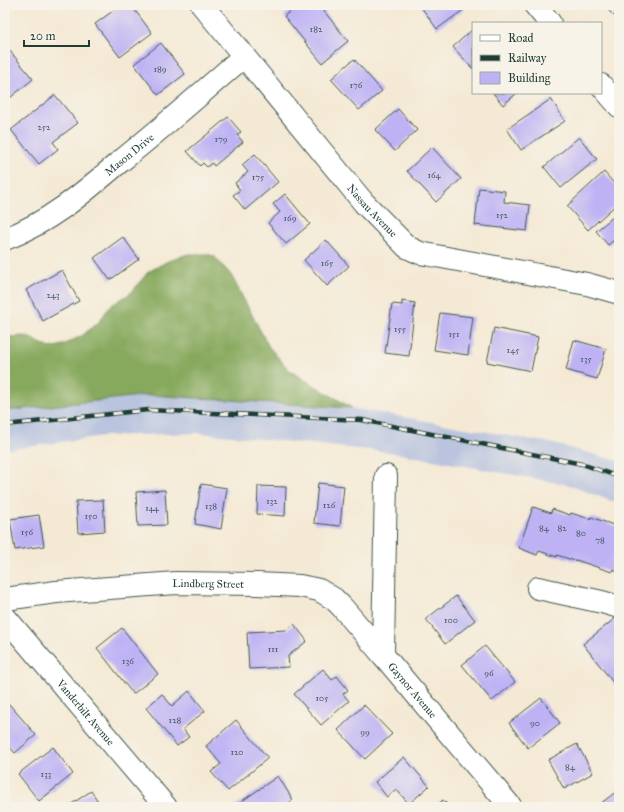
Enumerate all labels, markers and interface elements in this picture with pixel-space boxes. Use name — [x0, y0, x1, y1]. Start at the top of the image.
scale bar — [24, 22, 89, 48]
legend — [472, 22, 602, 94]
house number: 182 — [310, 23, 323, 34]
text: 20 m — [30, 29, 56, 43]
text: Road — [508, 31, 534, 45]
text: Railway — [508, 51, 547, 65]
house number: 189 — [153, 63, 167, 74]
text: Building — [508, 71, 551, 86]
house number: 176 — [350, 79, 363, 90]
house number: 252 — [38, 121, 51, 132]
street label: Mason Drive — [102, 131, 157, 179]
house number: 179 — [214, 133, 228, 144]
house number: 164 — [427, 169, 442, 180]
house number: 175 — [252, 171, 265, 182]
street label: Nassau Avenue — [344, 182, 400, 240]
house number: 152 — [496, 209, 509, 220]
house number: 169 — [284, 212, 297, 223]
house number: 165 — [321, 257, 334, 268]
house number: 243 — [46, 289, 60, 300]
house number: 155 — [394, 323, 407, 334]
house number: 151 — [448, 328, 460, 339]
house number: 145 — [507, 344, 520, 355]
house number: 135 — [580, 353, 592, 364]
house number: 132 — [266, 495, 278, 506]
house number: 126 — [323, 499, 336, 510]
house number: 138 — [205, 500, 217, 511]
house number: 144 — [145, 502, 160, 513]
house number: 150 — [85, 510, 97, 521]
house number: 84 — [539, 522, 550, 533]
house number: 82 — [557, 522, 567, 533]
house number: 156 — [21, 526, 34, 537]
house number: 80 — [576, 527, 586, 538]
house number: 78 — [595, 534, 605, 545]
street label: Lindberg Street — [172, 577, 244, 591]
house number: 100 — [444, 614, 458, 625]
house number: 111 — [268, 643, 279, 654]
house number: 136 — [122, 655, 134, 666]
street label: Gaynor Avenue — [385, 660, 440, 721]
house number: 96 — [484, 667, 494, 678]
street label: Vanderbilt Avenue — [53, 676, 117, 749]
house number: 105 — [316, 692, 329, 703]
house number: 128 — [169, 714, 182, 725]
house number: 90 — [530, 717, 540, 728]
house number: 99 — [360, 726, 370, 737]
house number: 120 — [230, 746, 244, 757]
house number: 84 — [565, 761, 576, 772]
house number: 133 — [41, 768, 52, 779]

